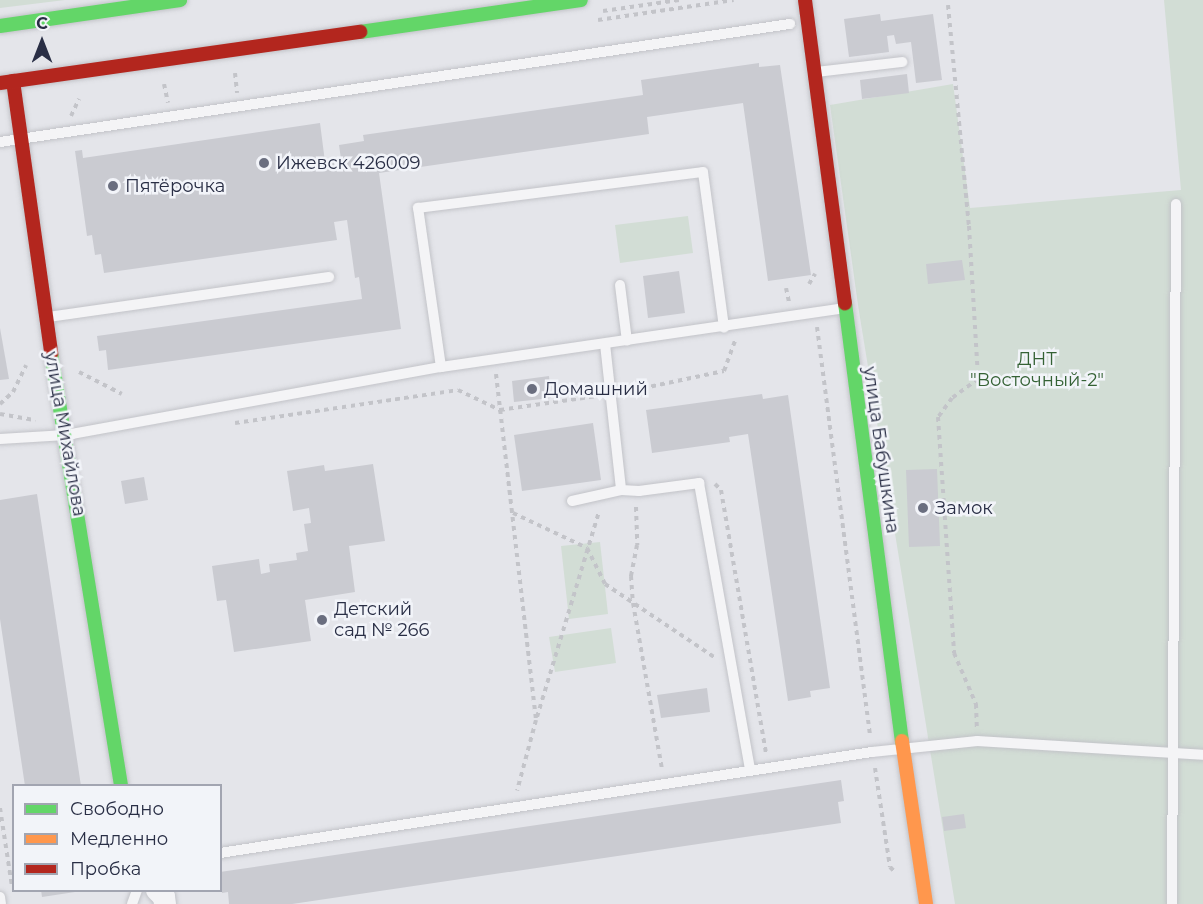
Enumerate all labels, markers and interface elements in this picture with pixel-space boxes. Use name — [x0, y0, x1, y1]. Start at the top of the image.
north arrow — [12, 12, 72, 72]
text: С — [36, 14, 48, 33]
place label: Ижевск 426009 — [276, 152, 421, 174]
marker: Ижевск 426009 — [257, 156, 271, 170]
place label: Пятёрочка — [125, 175, 225, 197]
marker: Пятёрочка — [106, 179, 120, 193]
park label: ДНТ "Восточный-2" — [970, 349, 1104, 392]
street label: улица Михайлова — [40, 350, 90, 518]
street label: улица Бабушкина — [859, 365, 903, 535]
place label: Домашний — [544, 378, 648, 400]
marker: Домашний — [525, 382, 539, 396]
place label: Замок — [935, 497, 993, 519]
marker: Замок — [916, 501, 930, 515]
place label: Детский сад № 266 — [334, 599, 429, 642]
marker: Детский сад № 266 — [315, 613, 329, 627]
legend — [12, 784, 222, 892]
text: Свободно — [70, 798, 164, 820]
text: Медленно — [70, 828, 168, 850]
text: Пробка — [70, 858, 141, 880]

